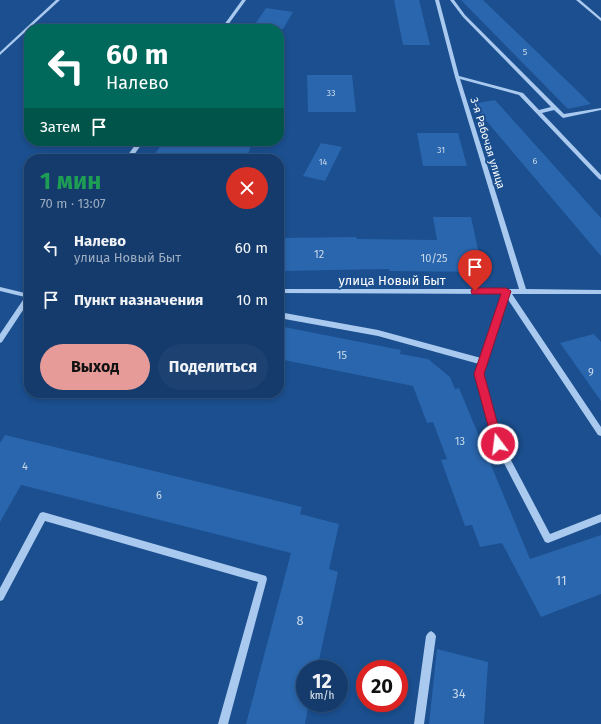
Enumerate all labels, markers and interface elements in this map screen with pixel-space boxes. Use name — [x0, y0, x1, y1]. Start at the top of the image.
text: 60 m — [106, 38, 168, 71]
icon: left — [40, 40, 92, 92]
house number: 5 — [523, 47, 528, 57]
text: Налево — [106, 72, 169, 94]
house number: 33 — [327, 88, 335, 98]
street label: 3-я Рабочая улица — [467, 96, 508, 190]
icon: arrive — [88, 116, 110, 138]
text: Затем — [40, 118, 80, 136]
house number: 31 — [437, 145, 445, 155]
house number: 6 — [533, 156, 538, 166]
house number: 14 — [319, 157, 328, 167]
text: 1 мин — [40, 167, 101, 195]
button: close — [226, 167, 268, 209]
text: 70 m · 13:07 — [40, 196, 105, 211]
text: Налево — [74, 232, 126, 250]
icon: left — [40, 237, 62, 259]
text: 60 m — [235, 239, 268, 257]
house number: 12 — [314, 248, 324, 261]
text: улица Новый Быт — [74, 250, 181, 265]
pin — [458, 250, 492, 291]
house number: 10/25 — [420, 252, 448, 265]
icon: arrive — [464, 256, 486, 278]
street label: улица Новый Быт — [338, 273, 446, 288]
icon: arrive — [40, 289, 62, 311]
text: Пункт назначения — [74, 291, 203, 309]
text: 10 m — [236, 291, 268, 309]
button: Выход — [40, 344, 150, 390]
button: Поделиться — [158, 344, 268, 390]
house number: 15 — [337, 349, 348, 362]
house number: 9 — [588, 366, 594, 379]
position arrow — [477, 423, 519, 465]
house number: 13 — [455, 435, 465, 448]
house number: 4 — [22, 460, 28, 473]
house number: 6 — [156, 489, 162, 502]
house number: 11 — [555, 573, 567, 588]
house number: 8 — [296, 613, 304, 628]
speed limit sign: 20 — [356, 660, 408, 712]
text: 12 — [312, 669, 332, 693]
house number: 34 — [452, 686, 466, 701]
text: km/h — [310, 690, 334, 702]

